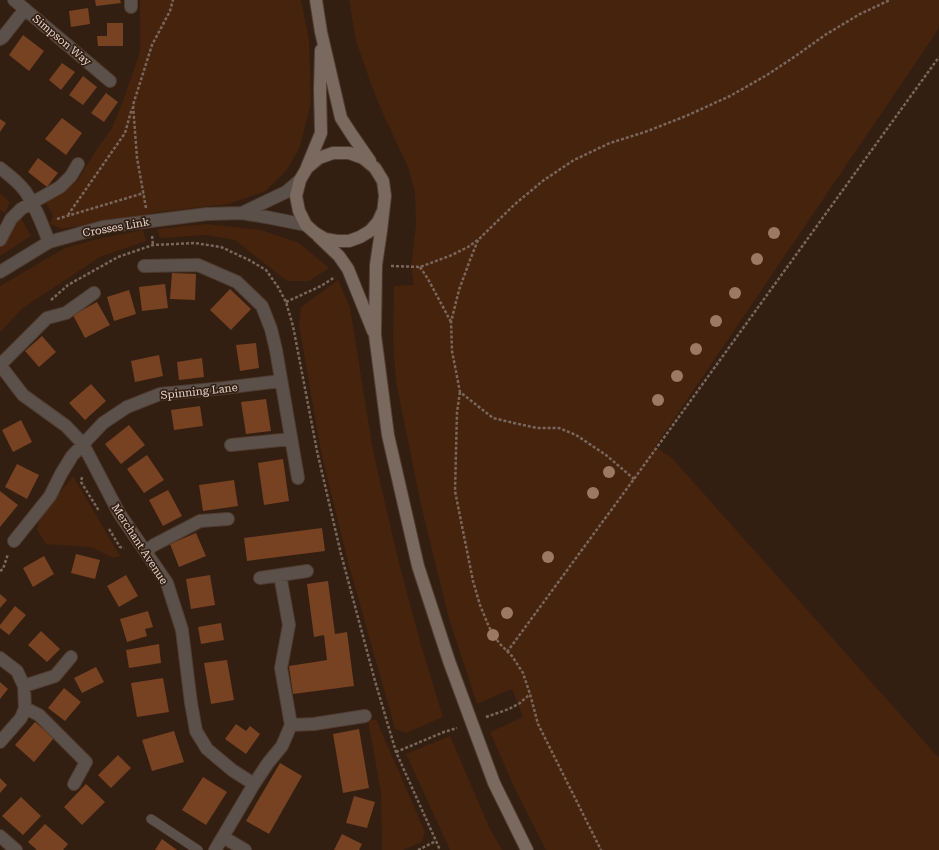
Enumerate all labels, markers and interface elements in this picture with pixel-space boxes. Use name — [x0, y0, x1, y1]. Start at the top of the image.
street label: Simpson Way — [30, 12, 94, 69]
street label: Crosses Link — [82, 215, 151, 240]
street label: Spinning Lane — [160, 381, 238, 402]
street label: Merchant Avenue — [109, 502, 170, 587]

